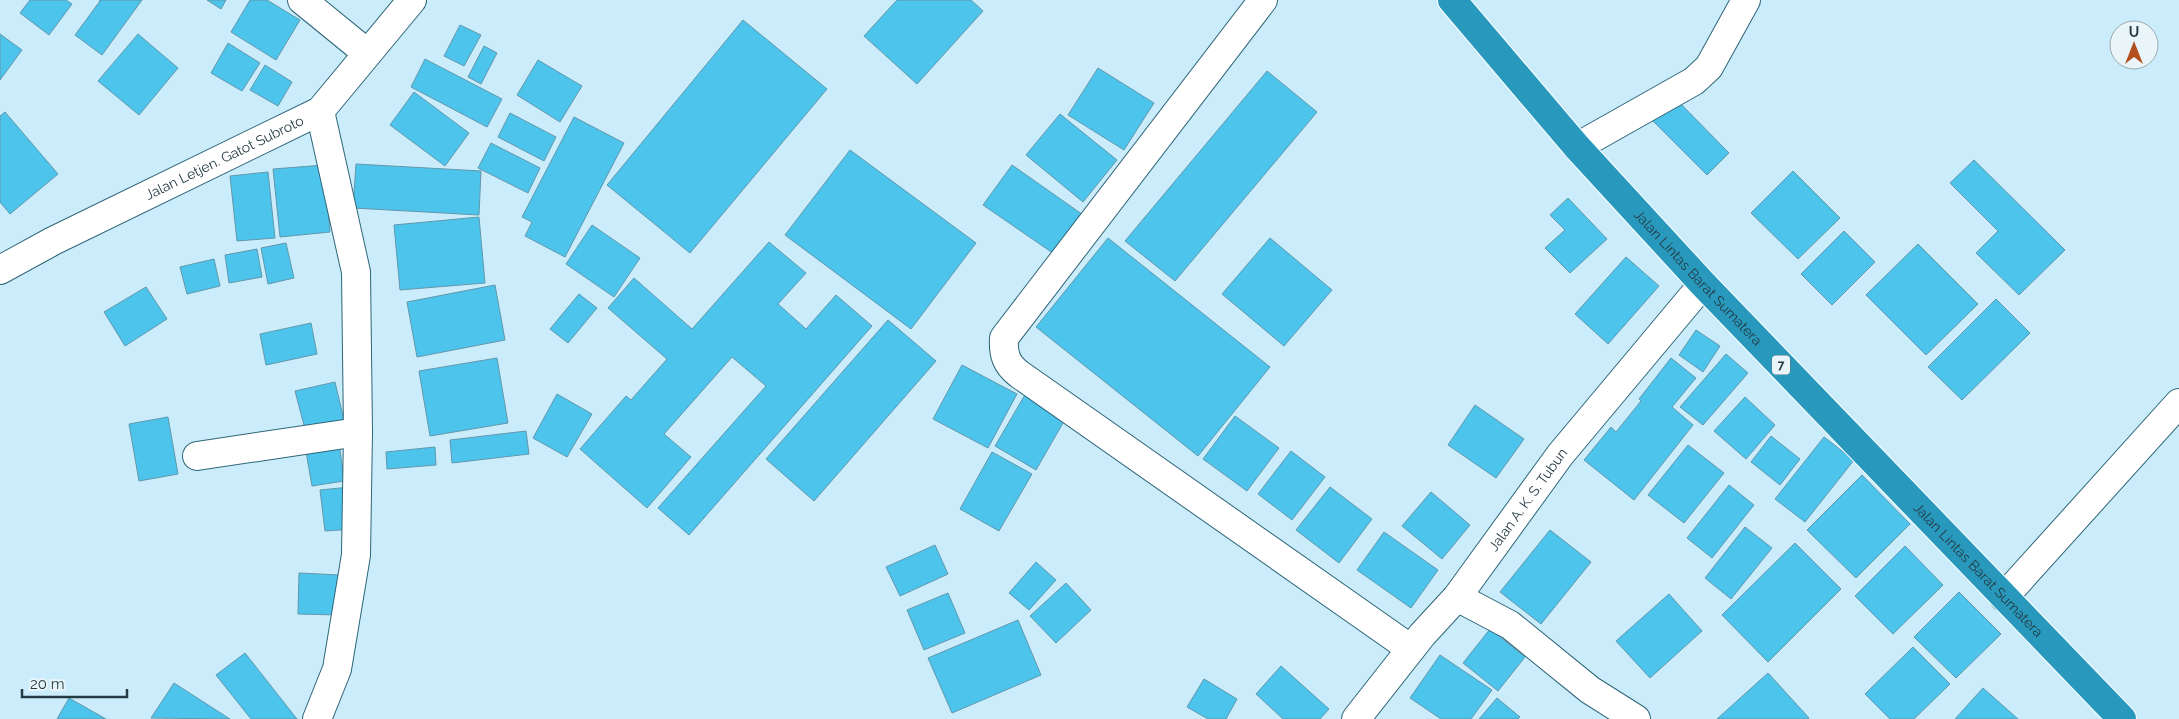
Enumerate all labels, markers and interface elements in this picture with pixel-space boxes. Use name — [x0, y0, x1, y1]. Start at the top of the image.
north arrow — [2109, 20, 2159, 70]
text: U — [2129, 24, 2139, 40]
street label: Jalan Letjen. Gatot Subroto — [143, 112, 306, 203]
street label: Jalan Lintas Barat Sumatera — [1631, 206, 1766, 348]
road number: 7 — [1772, 356, 1790, 374]
street label: Jalan A. K. S. Tubun — [1485, 445, 1570, 554]
street label: Jalan Lintas Barat Sumatera — [1910, 500, 2046, 640]
scale bar — [22, 666, 128, 698]
text: 20 m — [30, 675, 65, 693]

